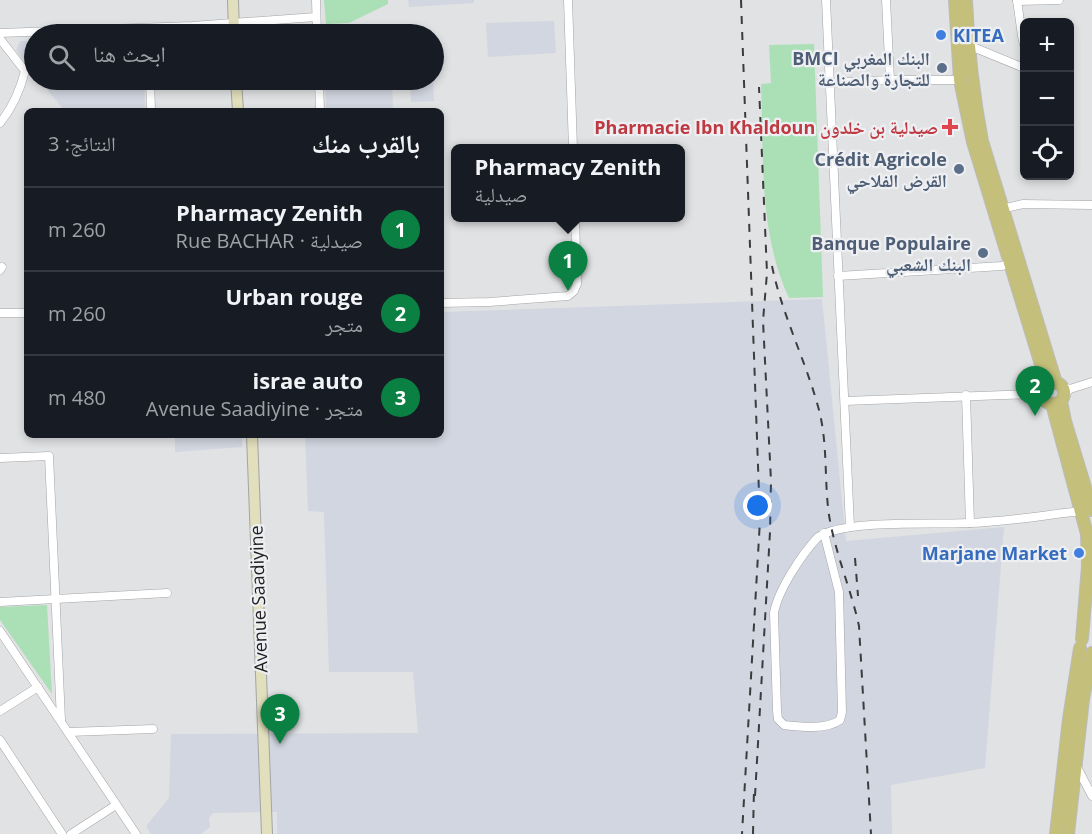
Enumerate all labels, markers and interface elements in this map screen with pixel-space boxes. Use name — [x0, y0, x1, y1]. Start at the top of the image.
map controls — [1020, 18, 1074, 180]
button: + — [1020, 18, 1074, 72]
place label: KITEA — [953, 23, 1004, 47]
search box — [24, 24, 444, 90]
marker: KITEA — [934, 28, 948, 42]
text: ابحث هنا — [93, 38, 166, 68]
icon: search — [45, 41, 78, 74]
place label: BMCI البنك المغربي للتجارة والصناعة — [792, 46, 930, 91]
marker: BMCI البنك المغربي للتجارة والصناعة — [935, 61, 949, 75]
button: − — [1020, 72, 1074, 126]
place label: Pharmacie Ibn Khaldoun صيدلية بن خلدون — [594, 115, 938, 139]
marker: Pharmacie Ibn Khaldoun صيدلية بن خلدون — [943, 120, 957, 134]
text: بالقرب منك — [312, 125, 420, 161]
button: locate — [1020, 126, 1074, 180]
text: النتائج: 3 — [48, 130, 116, 157]
popup — [451, 144, 685, 222]
place label: Crédit Agricole القرض الفلاحي — [815, 147, 947, 195]
text: Pharmacy Zenith — [475, 151, 661, 181]
marker: Crédit Agricole القرض الفلاحي — [952, 162, 966, 176]
text: صيدلية — [475, 181, 527, 208]
text: Pharmacy Zenith — [176, 197, 363, 227]
text: 260 m — [48, 216, 106, 243]
text: 1 — [395, 216, 406, 243]
text: صيدلية · Rue BACHAR — [176, 227, 363, 254]
place label: Banque Populaire البنك الشعبي — [811, 231, 971, 279]
pin: 1 — [548, 242, 588, 291]
marker: Banque Populaire البنك الشعبي — [976, 246, 990, 260]
text: Urban rouge — [226, 281, 363, 311]
text: 260 m — [48, 300, 106, 327]
text: 2 — [395, 300, 406, 327]
text: متجر — [325, 311, 363, 338]
text: israe auto — [252, 365, 363, 395]
pin: 2 — [1016, 366, 1054, 416]
text: 480 m — [48, 384, 106, 411]
text: 3 — [395, 384, 406, 411]
text: متجر · Avenue Saadiyine — [146, 395, 363, 422]
your location — [743, 491, 772, 520]
street label: Avenue Saadiyine — [243, 525, 273, 673]
place label: Marjane Market — [922, 541, 1067, 565]
marker: Marjane Market — [1072, 546, 1086, 560]
pin: 3 — [260, 694, 300, 744]

